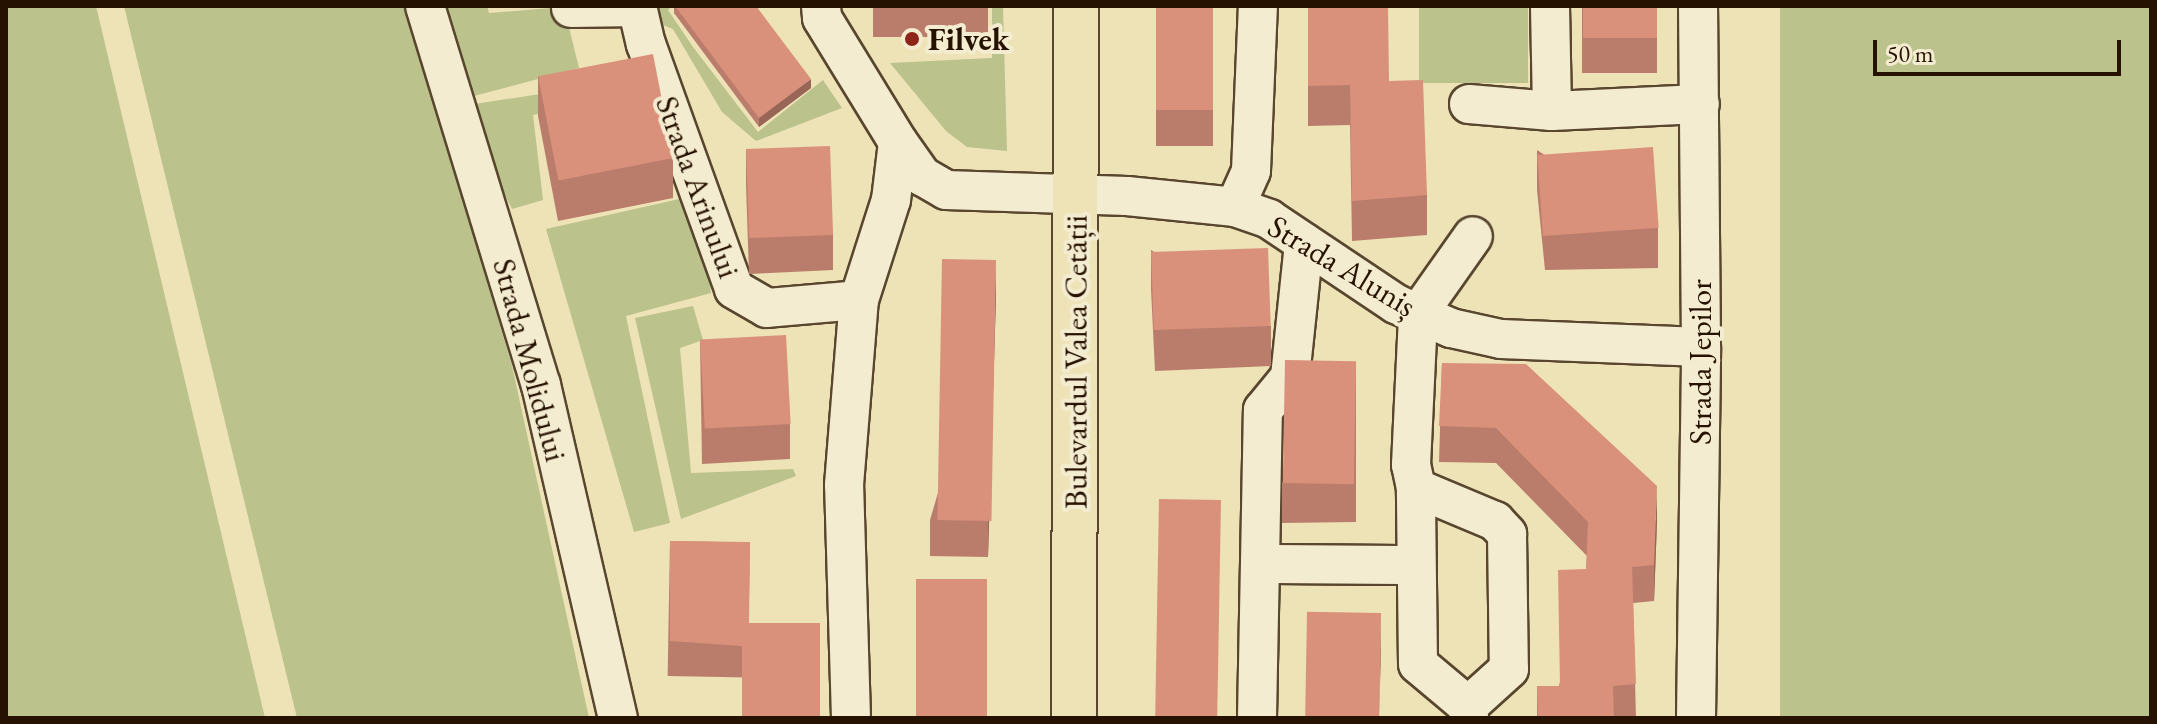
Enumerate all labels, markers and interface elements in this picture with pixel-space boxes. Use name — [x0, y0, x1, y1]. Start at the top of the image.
place label: Filvek — [928, 20, 1009, 58]
scale bar — [1877, 24, 2125, 74]
marker: Filvek — [903, 30, 921, 48]
text: 50 m — [1887, 38, 1934, 69]
street label: Strada Arinului — [647, 91, 749, 283]
street label: Strada Aluniș — [1261, 207, 1423, 325]
street label: Bulevardul Valea Cetății — [1057, 215, 1095, 509]
street label: Strada Molidului — [485, 254, 575, 466]
street label: Strada Jepilor — [1681, 279, 1719, 445]

